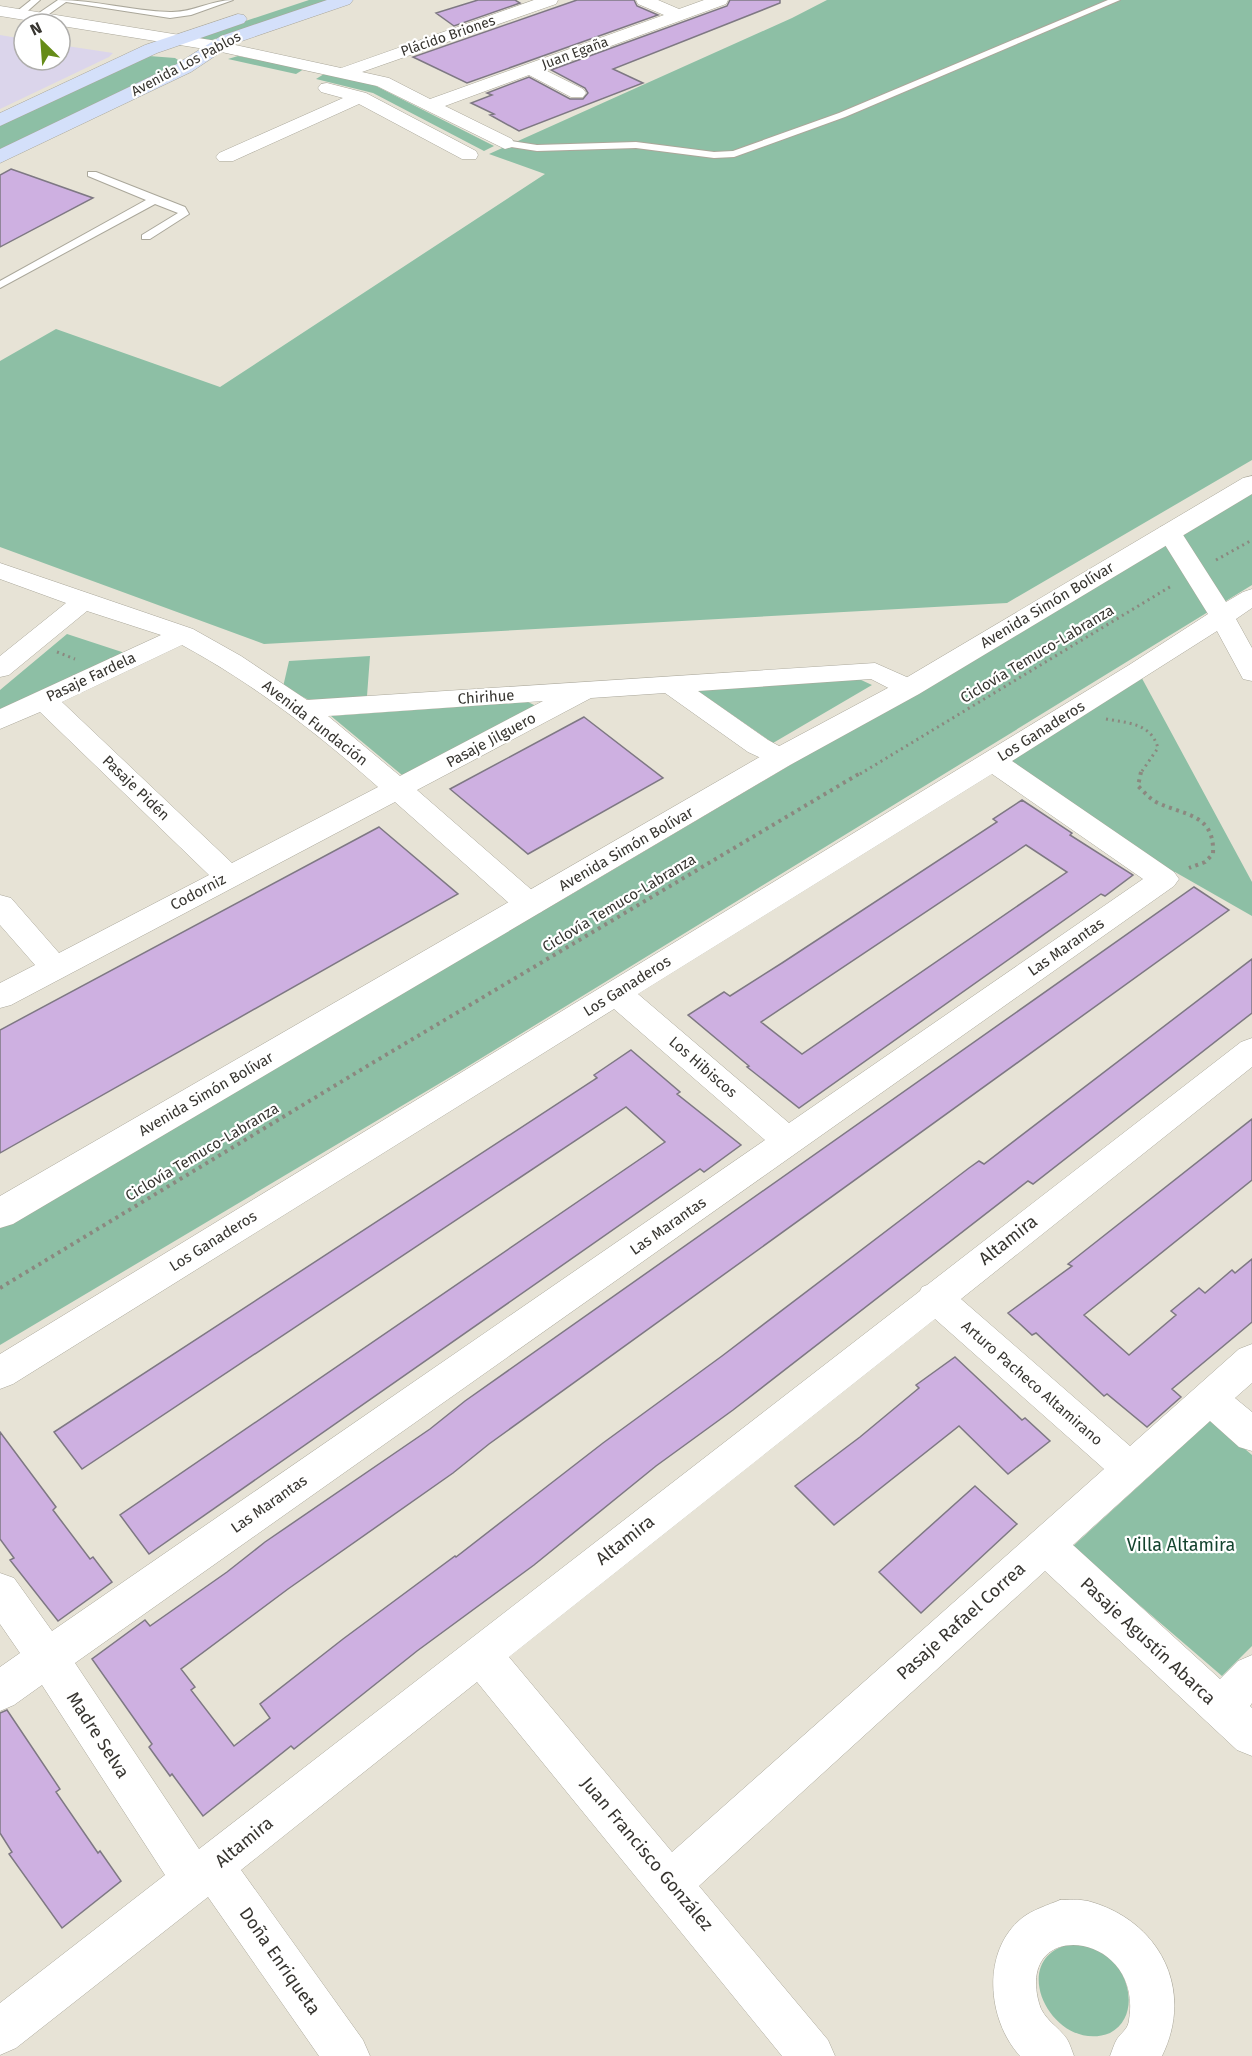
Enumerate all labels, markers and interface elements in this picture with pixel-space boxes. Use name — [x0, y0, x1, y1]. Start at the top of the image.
north arrow — [12, 12, 72, 72]
street label: Plácido Briones — [398, 12, 498, 60]
text: N — [27, 18, 45, 40]
street label: Avenida Los Pablos — [128, 28, 244, 100]
street label: Juan Egaña — [539, 33, 611, 73]
street label: Avenida Simón Bolívar — [977, 558, 1117, 652]
street label: Ciclovía Temuco-Labranza — [957, 601, 1117, 707]
street label: Pasaje Fardela — [43, 648, 139, 706]
street label: Avenida Fundación — [259, 676, 371, 770]
street label: Chirihue — [457, 686, 515, 708]
street label: Los Ganaderos — [994, 697, 1088, 765]
street label: Pasaje Jilguero — [443, 709, 539, 771]
street label: Pasaje Pidén — [99, 752, 173, 824]
street label: Avenida Simón Bolívar — [555, 803, 697, 895]
street label: Ciclovía Temuco-Labranza — [539, 850, 699, 956]
street label: Codorniz — [167, 870, 229, 914]
street label: Las Marantas — [1025, 914, 1107, 980]
street label: Los Ganaderos — [580, 952, 674, 1020]
street label: Los Hibiscos — [665, 1033, 741, 1101]
street label: Avenida Simón Bolívar — [135, 1048, 277, 1140]
street label: Ciclovía Temuco-Labranza — [122, 1099, 282, 1205]
street label: Las Marantas — [627, 1193, 709, 1259]
street label: Los Ganaderos — [166, 1207, 260, 1275]
street label: Altamira — [974, 1210, 1042, 1270]
street label: Arturo Pacheco Altamirano — [958, 1317, 1106, 1449]
street label: Las Marantas — [228, 1471, 310, 1537]
street label: Altamira — [591, 1510, 659, 1570]
park label: Villa Altamira — [1127, 1534, 1235, 1556]
street label: Pasaje Rafael Correa — [892, 1558, 1030, 1684]
street label: Pasaje Agustín Abarca — [1076, 1573, 1220, 1709]
street label: Madre Selva — [62, 1688, 134, 1782]
street label: Juan Francisco González — [576, 1773, 718, 1935]
street label: Altamira — [211, 1812, 277, 1872]
street label: Doña Enriqueta — [235, 1903, 325, 2019]

